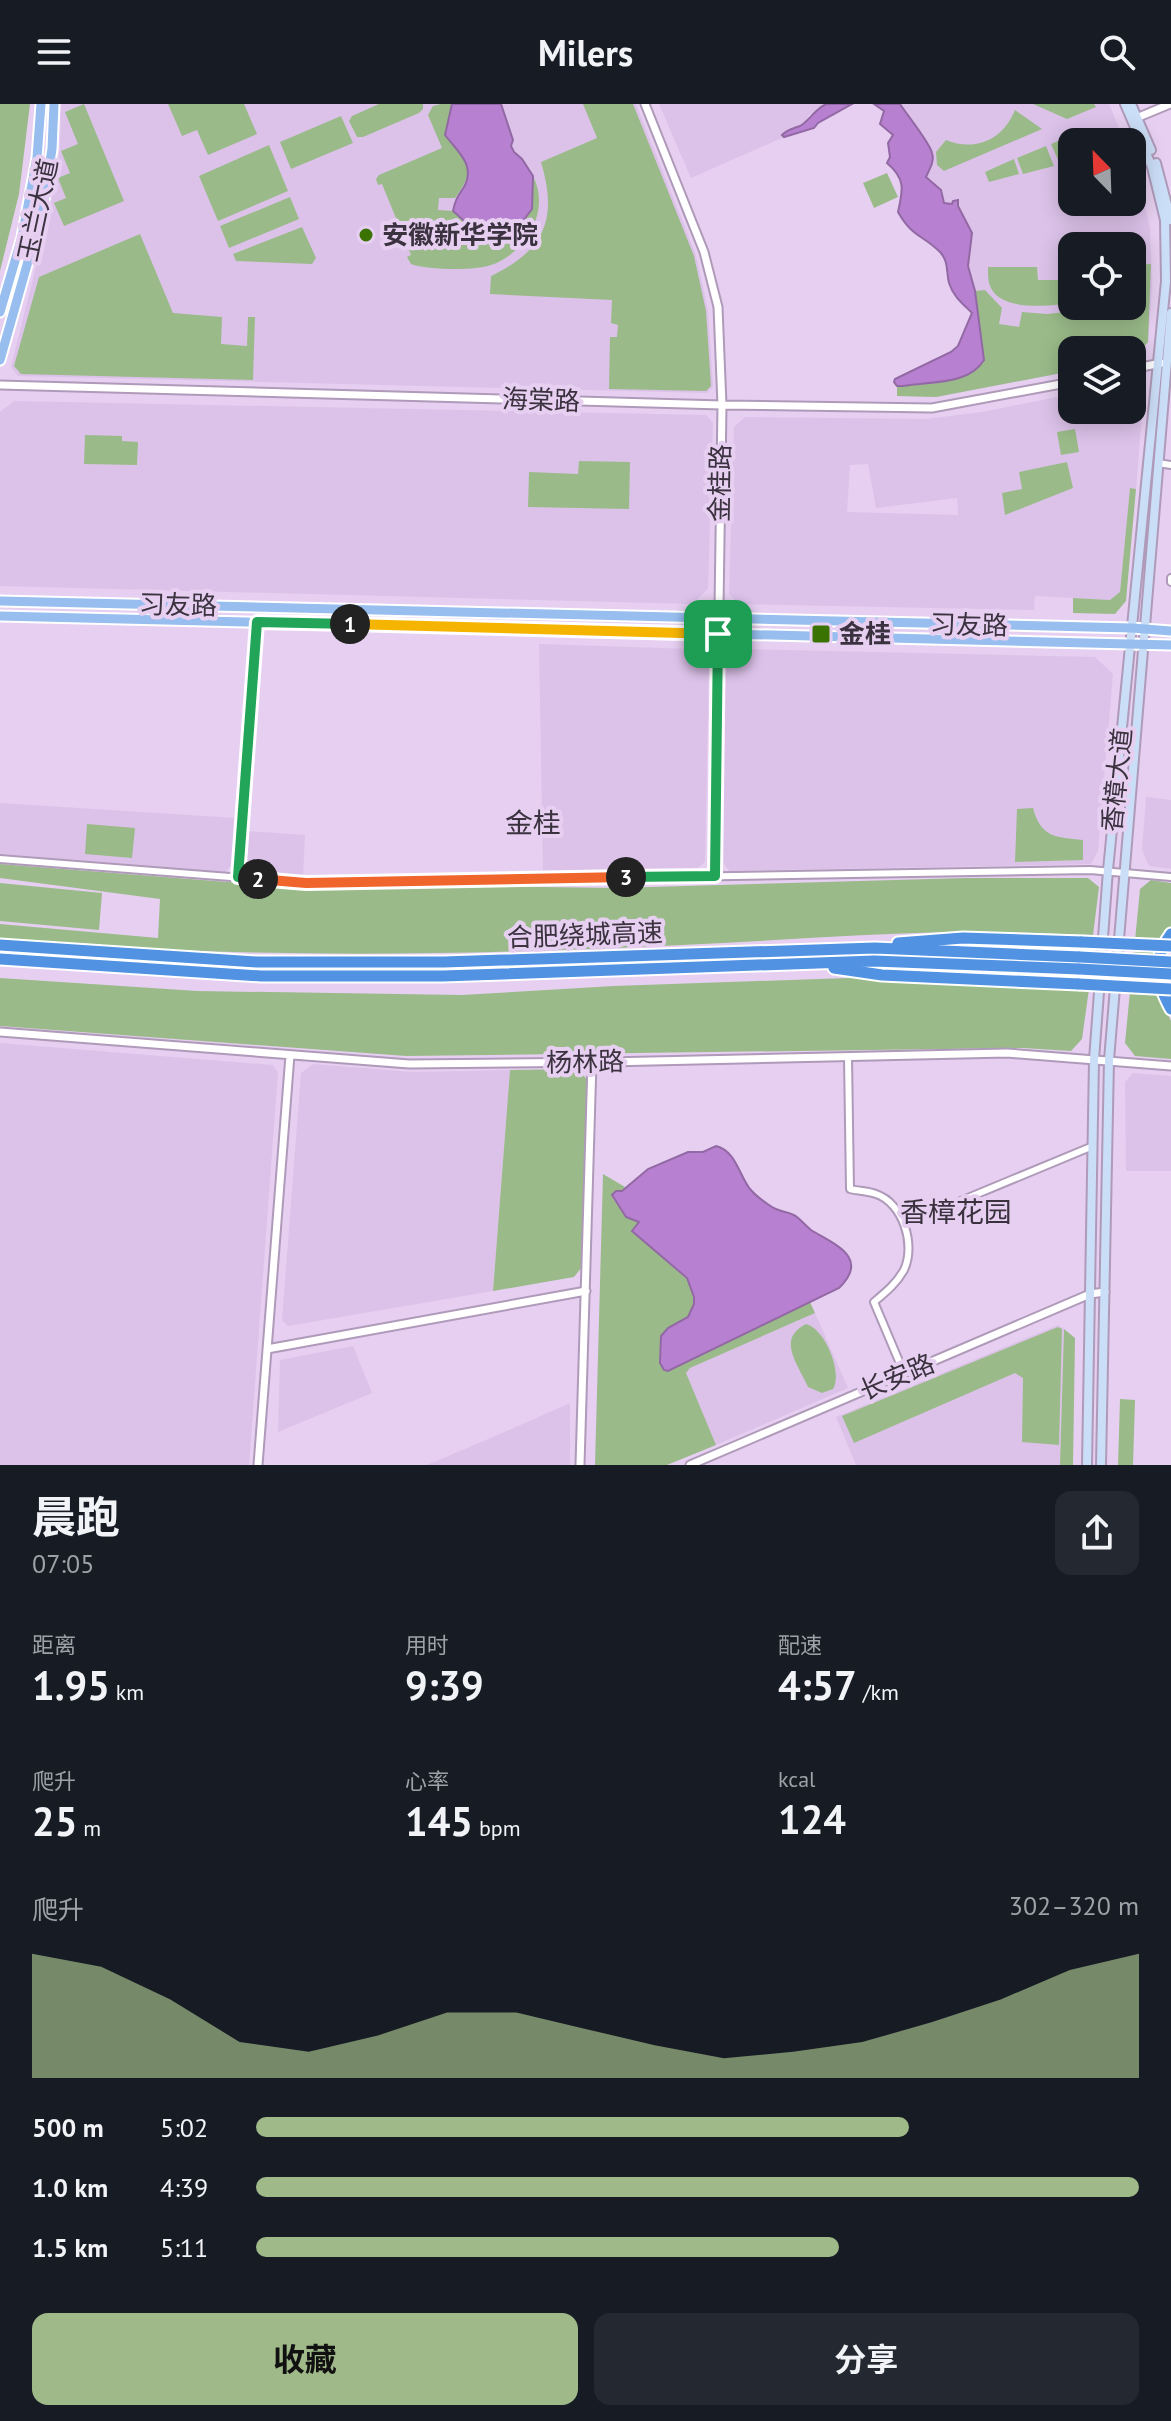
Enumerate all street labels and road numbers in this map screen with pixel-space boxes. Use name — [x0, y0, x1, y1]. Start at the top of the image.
street label: 玉兰大道 — [11, 156, 64, 264]
street label: 海棠路 — [501, 382, 581, 417]
street label: 金桂路 — [702, 444, 737, 522]
street label: 习友路 — [139, 587, 217, 622]
street label: 习友路 — [930, 607, 1008, 642]
street label: 香樟大道 — [1095, 727, 1138, 833]
street label: 合肥绕城高速 — [506, 915, 664, 954]
street label: 杨林路 — [546, 1044, 624, 1079]
street label: 长安路 — [854, 1346, 939, 1407]

